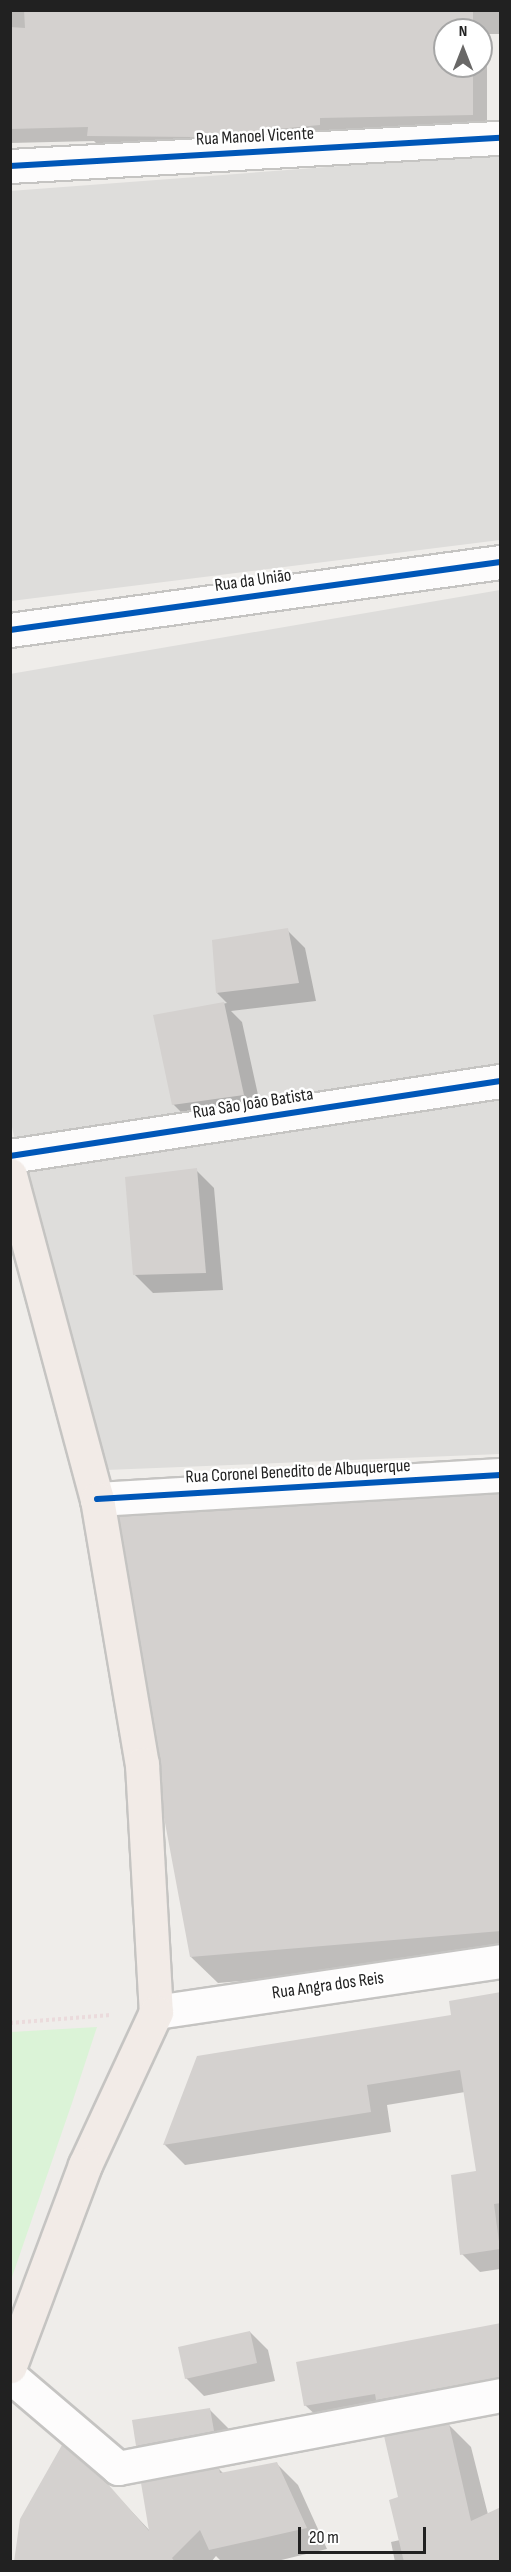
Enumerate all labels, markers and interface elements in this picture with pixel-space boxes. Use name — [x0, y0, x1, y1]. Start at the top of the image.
north arrow — [433, 18, 493, 78]
text: N — [459, 22, 467, 41]
street label: Rua Manoel Vicente — [195, 123, 315, 151]
street label: Rua da União — [213, 565, 293, 597]
street label: Rua São João Batista — [191, 1084, 315, 1124]
street label: Rua Coronel Benedito de Albuquerque — [185, 1455, 411, 1489]
street label: Rua Angra dos Reis — [271, 1967, 385, 2005]
scale bar — [301, 2515, 428, 2553]
text: 20 m — [309, 2527, 339, 2548]

